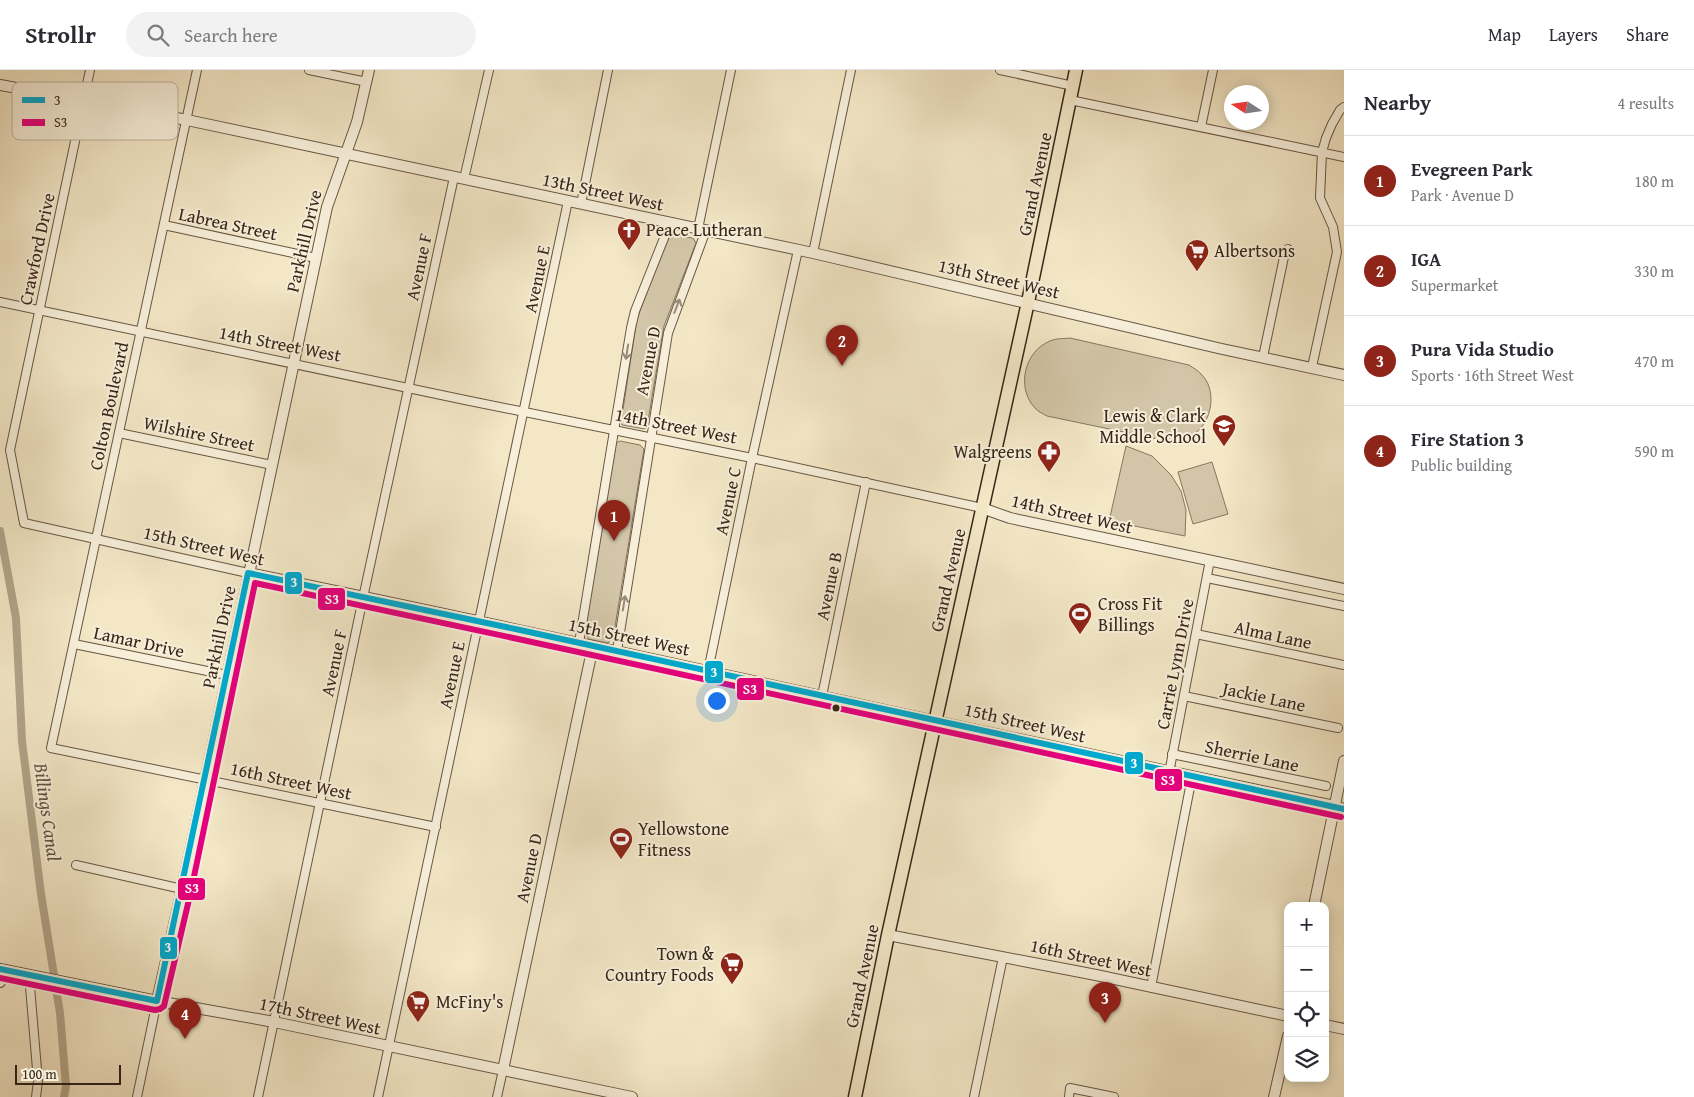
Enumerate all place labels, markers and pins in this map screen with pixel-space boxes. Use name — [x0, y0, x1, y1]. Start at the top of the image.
place label: Peace Lutheran — [646, 216, 762, 243]
church icon: Peace Lutheran — [616, 217, 642, 251]
place label: Albertsons — [1214, 237, 1295, 264]
supermarket icon: Albertsons — [1184, 238, 1210, 272]
pin: 2 — [826, 325, 858, 366]
place label: Lewis & Clark Middle School — [1099, 402, 1207, 450]
school or university icon: Lewis & Clark Middle School — [1211, 413, 1237, 447]
place label: Walgreens — [954, 438, 1032, 465]
pharmacy icon: Walgreens — [1036, 439, 1062, 473]
pin: 1 — [598, 500, 630, 541]
place label: Cross Fit Billings — [1098, 590, 1163, 638]
sports icon: Cross Fit Billings — [1067, 601, 1093, 635]
unlabelled marker — [831, 703, 841, 713]
place label: Yellowstone Fitness — [638, 815, 729, 863]
sports icon: Yellowstone Fitness — [608, 826, 634, 860]
place label: Town & Country Foods — [605, 940, 715, 988]
supermarket icon: Town & Country Foods — [719, 951, 745, 985]
pin: 3 — [1089, 982, 1121, 1023]
place label: McFiny's — [436, 988, 503, 1015]
supermarket icon: McFiny's — [405, 989, 431, 1023]
pin: 4 — [169, 998, 201, 1039]

